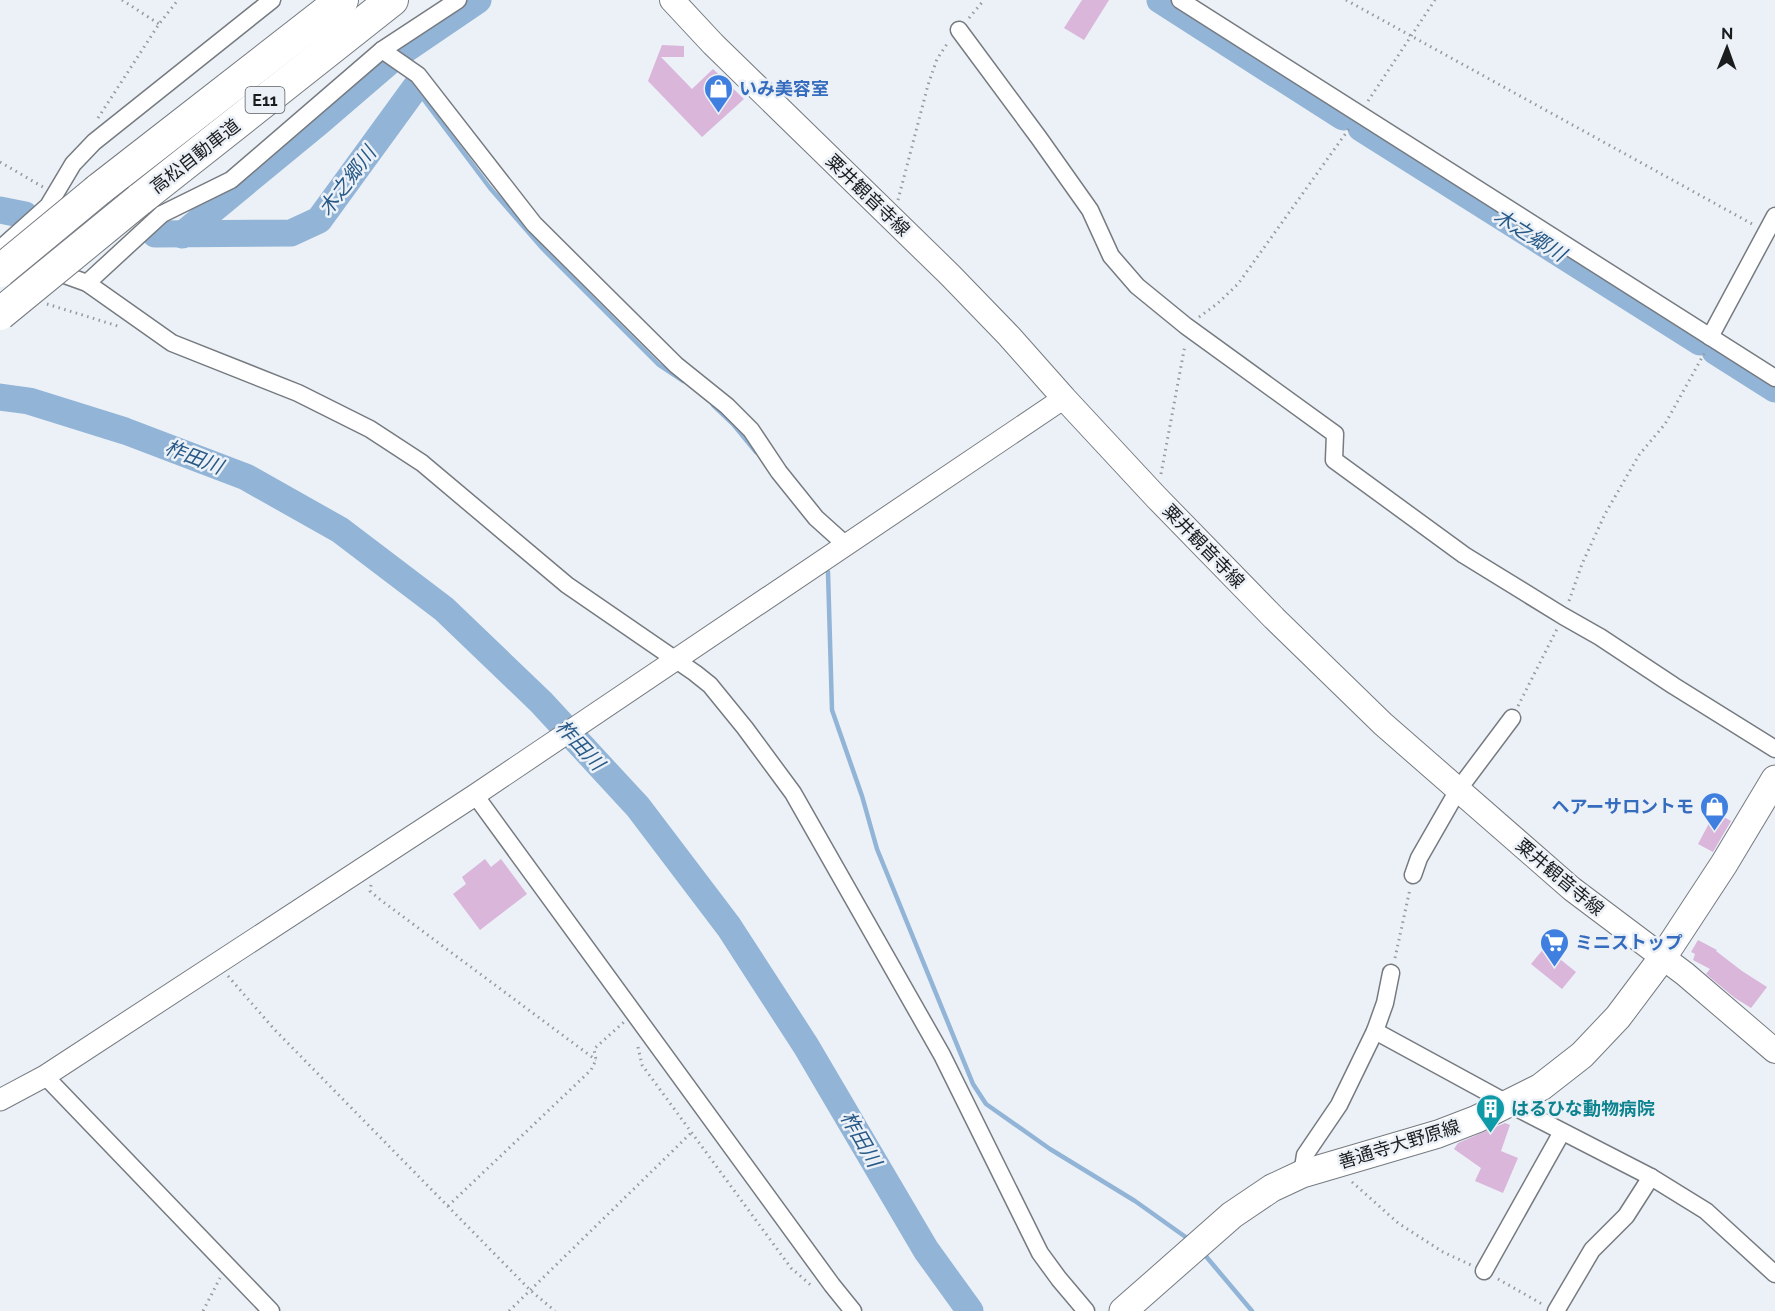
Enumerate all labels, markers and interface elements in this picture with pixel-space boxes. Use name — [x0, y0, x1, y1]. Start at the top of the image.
north arrow — [1697, 18, 1757, 78]
text: N — [1721, 24, 1734, 43]
shop icon: いみ美容室 — [702, 72, 734, 114]
place label: いみ美容室 — [739, 78, 829, 99]
road number: E11 — [246, 87, 284, 113]
street label: 高松自動車道 — [146, 114, 244, 198]
water label: 木之郷川 — [313, 140, 382, 220]
street label: 粟井観音寺線 — [822, 150, 914, 240]
water label: 木之郷川 — [1490, 204, 1572, 267]
water label: 柞田川 — [162, 435, 228, 480]
street label: 粟井観音寺線 — [1159, 500, 1249, 592]
water label: 柞田川 — [551, 715, 611, 777]
shop icon: ヘアーサロントモ — [1699, 790, 1731, 832]
place label: ヘアーサロントモ — [1551, 796, 1694, 817]
street label: 粟井観音寺線 — [1512, 834, 1608, 920]
supermarket icon: ミニストップ — [1538, 926, 1570, 968]
place label: ミニストップ — [1575, 932, 1683, 953]
building icon: はるひな動物病院 — [1474, 1092, 1506, 1134]
place label: はるひな動物病院 — [1511, 1098, 1655, 1119]
water label: 柞田川 — [836, 1107, 887, 1173]
street label: 善通寺大野原線 — [1336, 1116, 1462, 1172]

